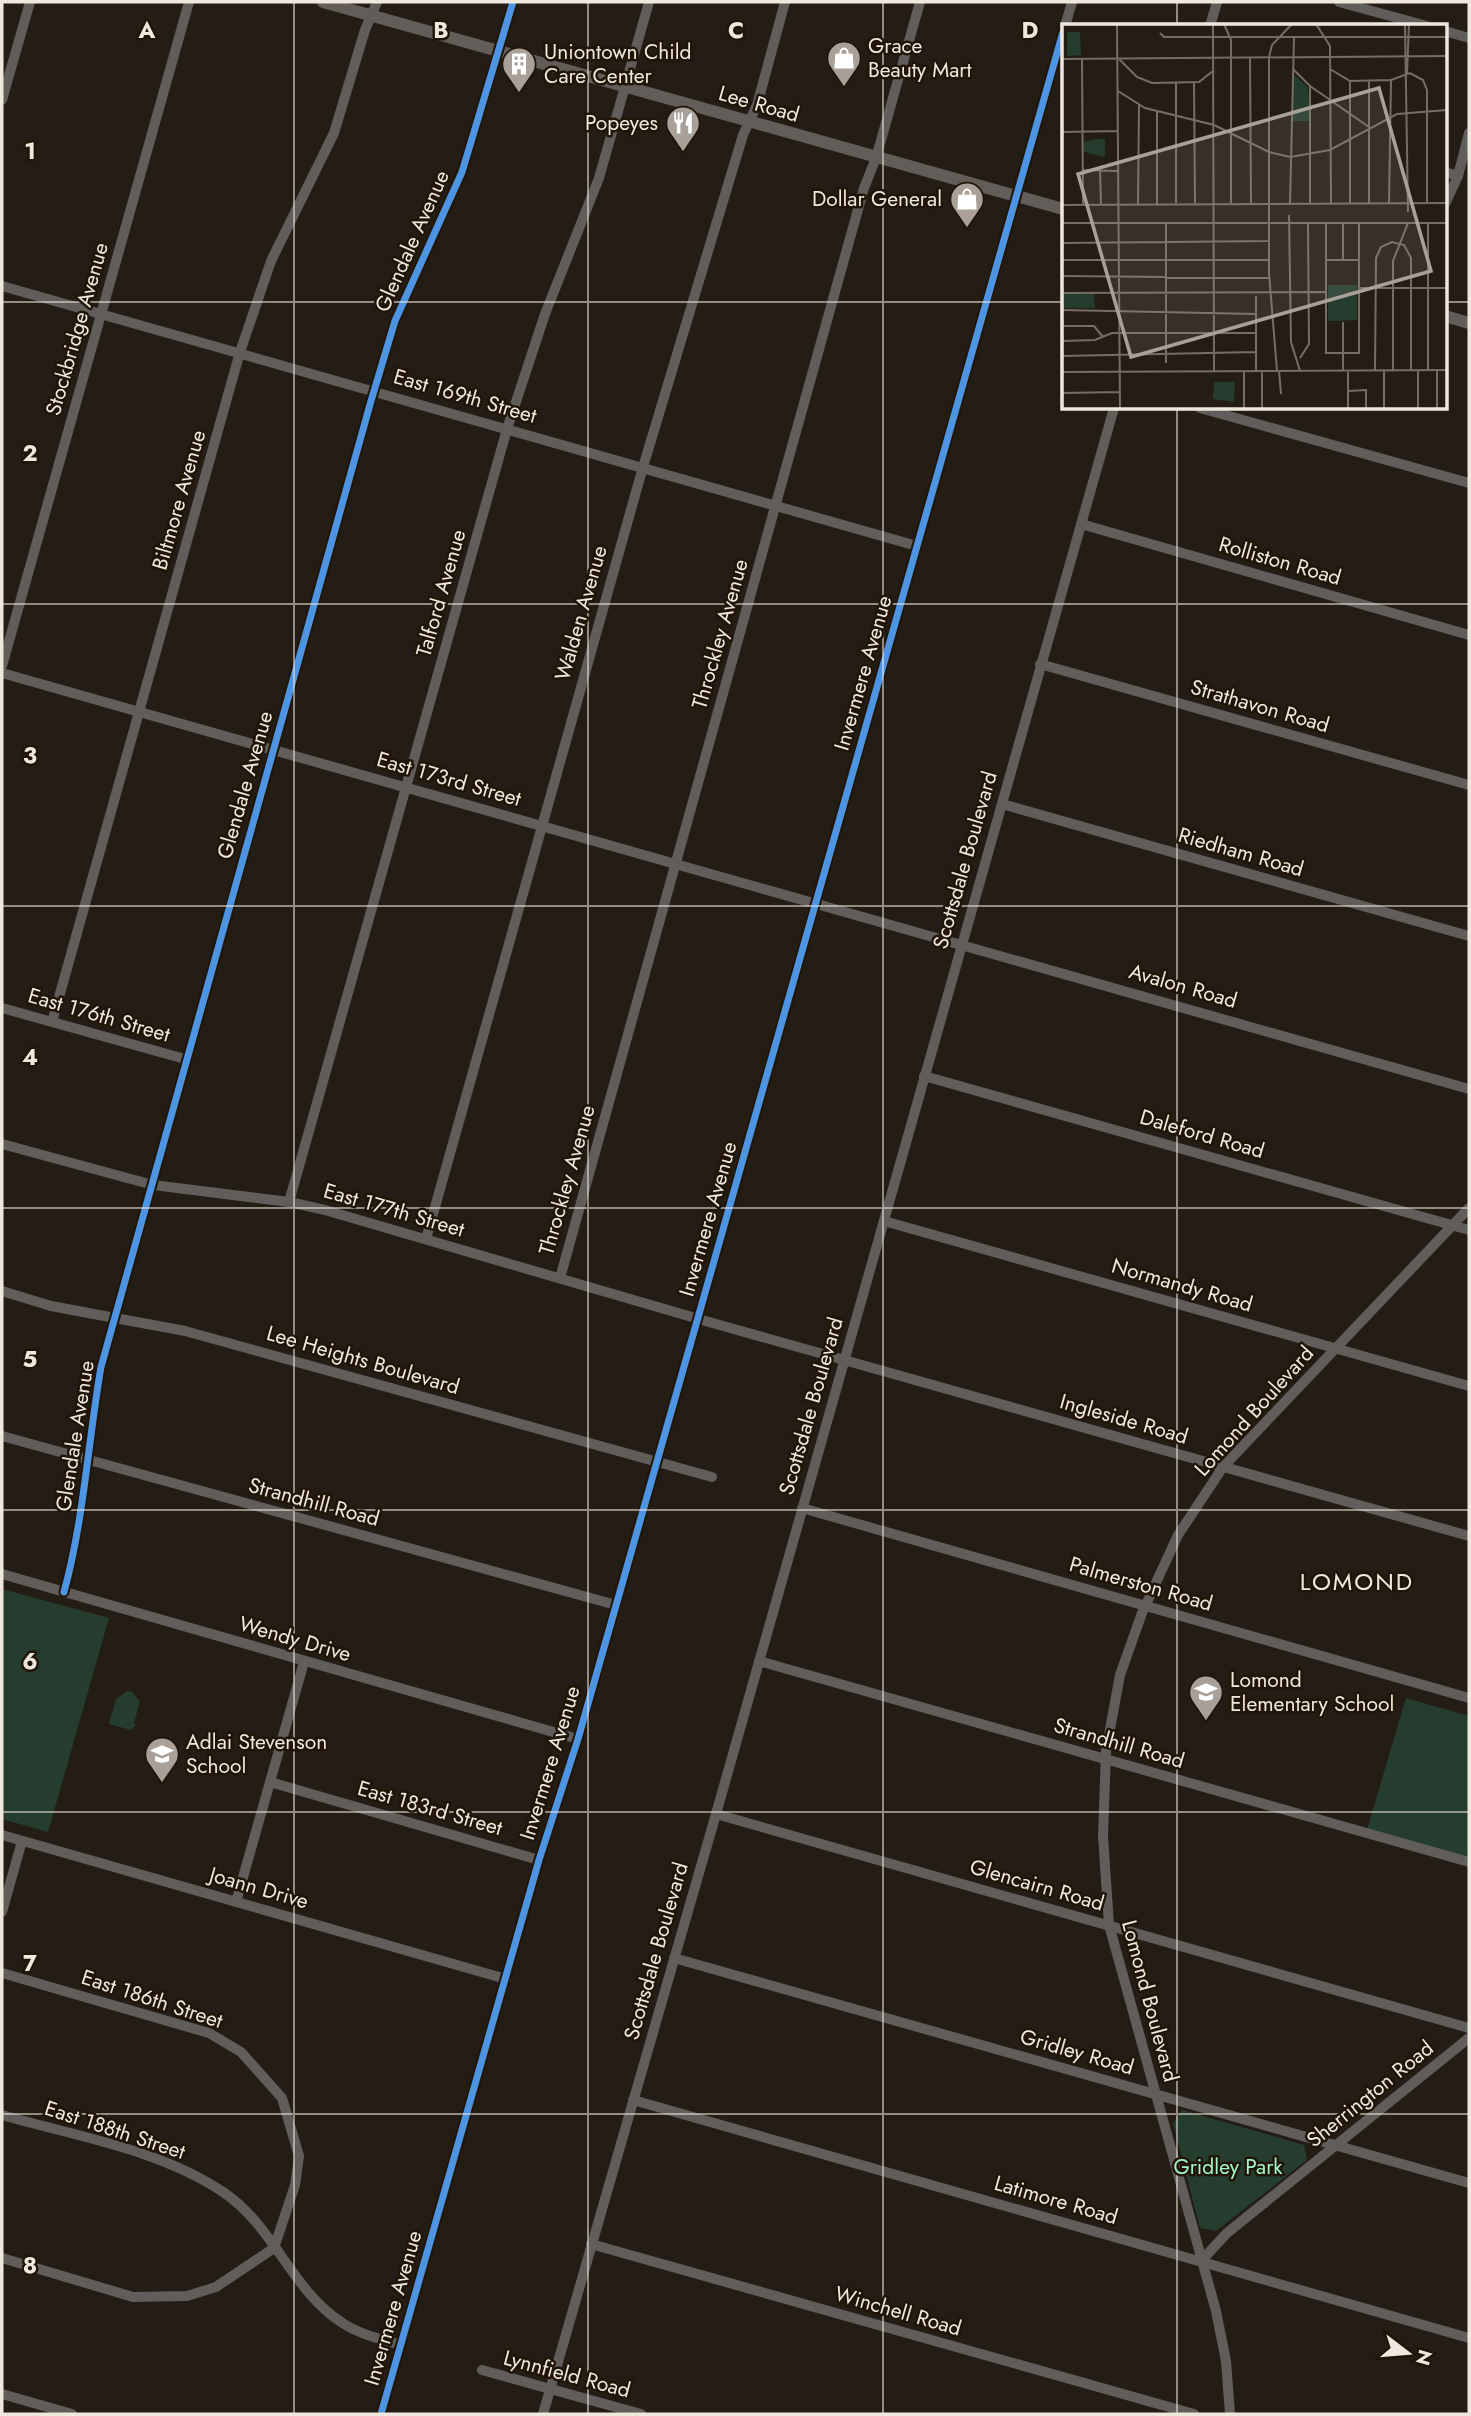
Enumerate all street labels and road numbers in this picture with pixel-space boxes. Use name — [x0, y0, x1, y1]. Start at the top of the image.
street label: Lee Road — [715, 78, 803, 130]
street label: Glendale Avenue — [367, 165, 457, 317]
street label: Stockbridge Avenue — [38, 239, 116, 419]
street label: East 169th Street — [390, 361, 540, 431]
street label: Biltmore Avenue — [145, 426, 213, 573]
street label: Talford Avenue — [409, 526, 474, 660]
street label: Rolliston Road — [1215, 529, 1345, 593]
street label: Walden Avenue — [547, 542, 615, 684]
street label: Throckley Avenue — [684, 555, 756, 712]
street label: Invermere Avenue — [827, 592, 899, 754]
street label: Strathavon Road — [1187, 672, 1333, 740]
street label: Glendale Avenue — [210, 707, 280, 862]
street label: East 173rd Street — [373, 744, 525, 814]
street label: Scottsdale Boulevard — [925, 768, 1005, 952]
street label: Riedham Road — [1175, 820, 1307, 884]
street label: Avalon Road — [1125, 956, 1241, 1016]
street label: East 176th Street — [24, 980, 174, 1050]
street label: Throckley Avenue — [531, 1101, 603, 1258]
street label: Daleford Road — [1136, 1102, 1268, 1166]
street label: Invermere Avenue — [672, 1138, 744, 1300]
street label: East 177th Street — [320, 1176, 468, 1244]
street label: Normandy Road — [1108, 1251, 1256, 1319]
street label: Scottsdale Boulevard — [771, 1314, 851, 1498]
street label: Lee Heights Boulevard — [263, 1318, 463, 1402]
street label: Lomond Boulevard — [1187, 1339, 1321, 1483]
street label: Glendale Avenue — [48, 1358, 102, 1514]
street label: Ingleside Road — [1056, 1386, 1192, 1452]
street label: Strandhill Road — [245, 1470, 383, 1534]
street label: Palmerston Road — [1066, 1549, 1216, 1619]
street label: Wendy Drive — [236, 1609, 355, 1669]
street label: Invermere Avenue — [512, 1682, 588, 1844]
street label: Strandhill Road — [1050, 1710, 1188, 1776]
street label: East 183rd Street — [354, 1773, 506, 1843]
street label: Glencairn Road — [966, 1852, 1108, 1918]
street label: Joann Drive — [203, 1859, 312, 1916]
street label: Scottsdale Boulevard — [616, 1859, 696, 2043]
street label: Lomond Boulevard — [1114, 1917, 1186, 2085]
street label: East 186th Street — [77, 1962, 227, 2036]
street label: Gridley Road — [1017, 2021, 1137, 2083]
street label: Sherrington Road — [1300, 2033, 1440, 2155]
street label: East 188th Street — [41, 2093, 189, 2167]
street label: Latimore Road — [991, 2168, 1121, 2232]
street label: Invermere Avenue — [357, 2227, 429, 2389]
street label: Winchell Road — [831, 2279, 965, 2343]
street label: Lynnfield Road — [500, 2343, 634, 2405]

